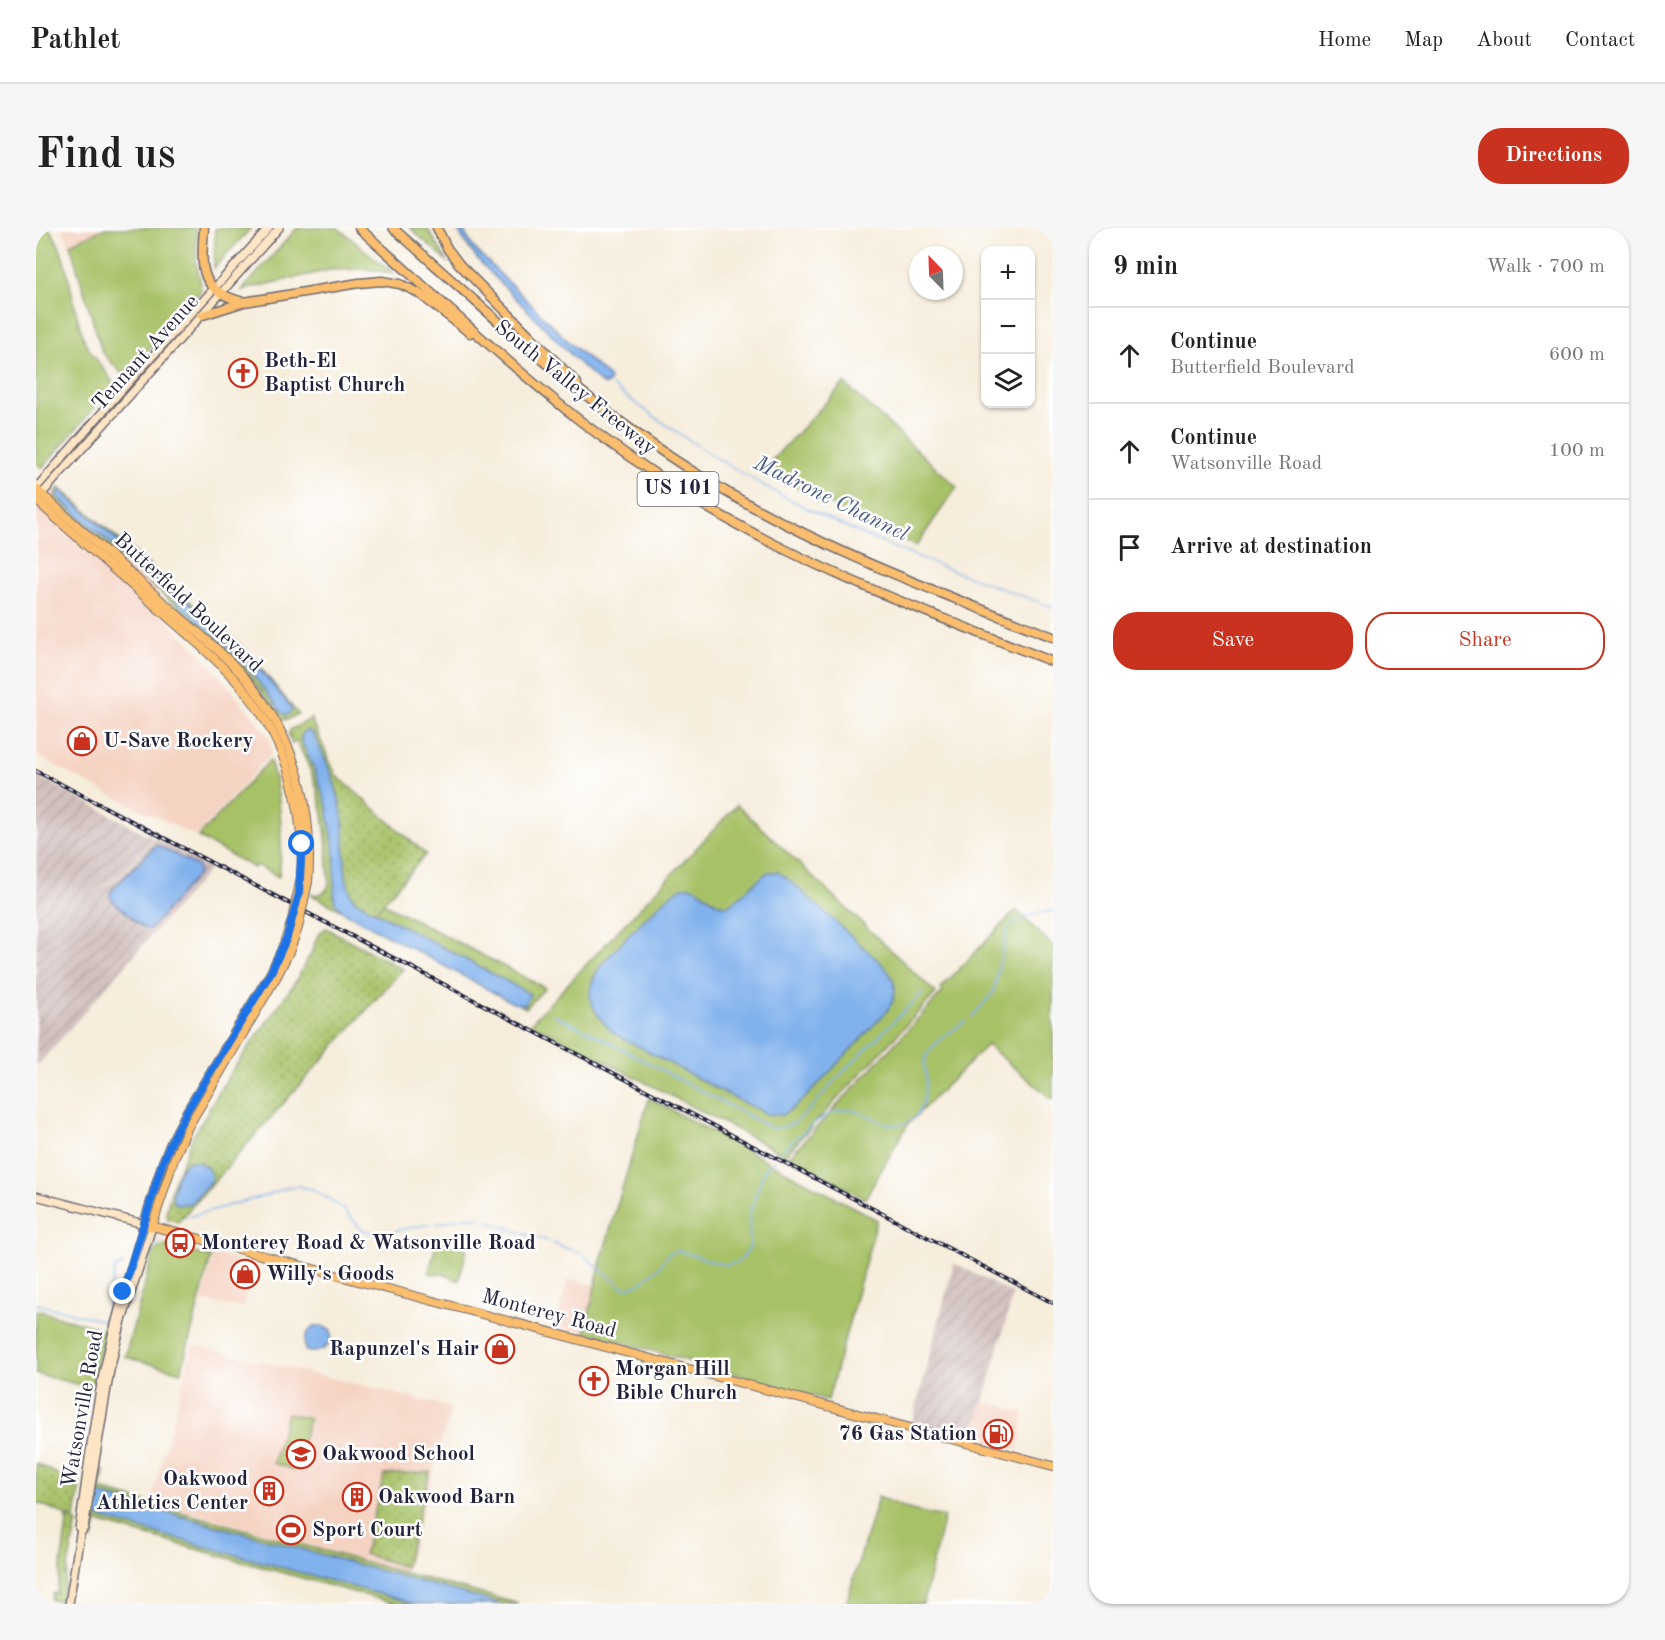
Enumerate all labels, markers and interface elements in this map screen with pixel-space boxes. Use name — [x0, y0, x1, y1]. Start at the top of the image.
text: Pathlet — [30, 27, 121, 55]
text: Home — [1318, 30, 1371, 51]
text: Map — [1404, 30, 1443, 51]
text: About — [1476, 30, 1532, 51]
text: Contact — [1565, 30, 1635, 51]
button: Directions — [1478, 128, 1629, 184]
text: Find us — [36, 135, 175, 177]
north arrow — [909, 246, 963, 300]
map controls — [981, 246, 1035, 408]
button: + — [981, 246, 1035, 300]
text: 9 min — [1113, 254, 1178, 280]
text: Walk · 700 m — [1486, 257, 1605, 277]
street label: Tennant Avenue — [89, 291, 203, 415]
button: − — [981, 300, 1035, 354]
street label: South Valley Freeway — [490, 317, 660, 459]
text: Continue — [1170, 331, 1257, 353]
icon: ahead — [1113, 339, 1146, 372]
text: 600 m — [1549, 345, 1605, 365]
place label: Beth-El Baptist Church — [264, 351, 406, 396]
button: layers — [981, 354, 1035, 408]
church icon: Beth-El Baptist Church — [227, 357, 259, 389]
text: Butterfield Boulevard — [1170, 358, 1355, 378]
text: Continue — [1170, 427, 1257, 449]
icon: ahead — [1113, 435, 1146, 468]
text: 100 m — [1549, 441, 1605, 461]
water label: Madrone Channel — [749, 452, 912, 546]
text: Watsonville Road — [1170, 454, 1322, 474]
road number: US 101 — [638, 472, 718, 506]
street label: Butterfield Boulevard — [110, 529, 266, 677]
icon: arrive — [1113, 531, 1146, 564]
text: Arrive at destination — [1170, 536, 1372, 558]
button: Save — [1113, 612, 1353, 670]
button: Share — [1365, 612, 1605, 670]
shop icon: U-Save Rockery — [66, 725, 98, 757]
place label: U-Save Rockery — [103, 731, 253, 752]
route start — [288, 830, 314, 856]
bus stop icon: Monterey Road & Watsonville Road — [164, 1227, 196, 1259]
place label: Monterey Road & Watsonville Road — [201, 1233, 536, 1254]
shop icon: Willy's Goods — [229, 1258, 261, 1290]
place label: Willy's Goods — [266, 1264, 394, 1285]
route end — [109, 1278, 135, 1304]
street label: Monterey Road — [479, 1286, 619, 1342]
street label: Watsonville Road — [59, 1328, 107, 1490]
shop icon: Rapunzel's Hair — [484, 1333, 516, 1365]
place label: Rapunzel's Hair — [329, 1339, 479, 1360]
place label: Morgan Hill Bible Church — [615, 1359, 738, 1404]
church icon: Morgan Hill Bible Church — [578, 1365, 610, 1397]
fuel station icon: 76 Gas Station — [982, 1418, 1014, 1450]
place label: 76 Gas Station — [839, 1424, 977, 1445]
school or university icon: Oakwood School — [285, 1438, 317, 1470]
place label: Oakwood School — [322, 1444, 475, 1465]
place label: Oakwood Athletics Center — [96, 1469, 248, 1514]
building icon: Oakwood Athletics Center — [253, 1475, 285, 1507]
building icon: Oakwood Barn — [341, 1481, 373, 1513]
place label: Oakwood Barn — [378, 1487, 515, 1508]
sports icon: Sport Court — [275, 1514, 307, 1546]
place label: Sport Court — [312, 1520, 423, 1541]

